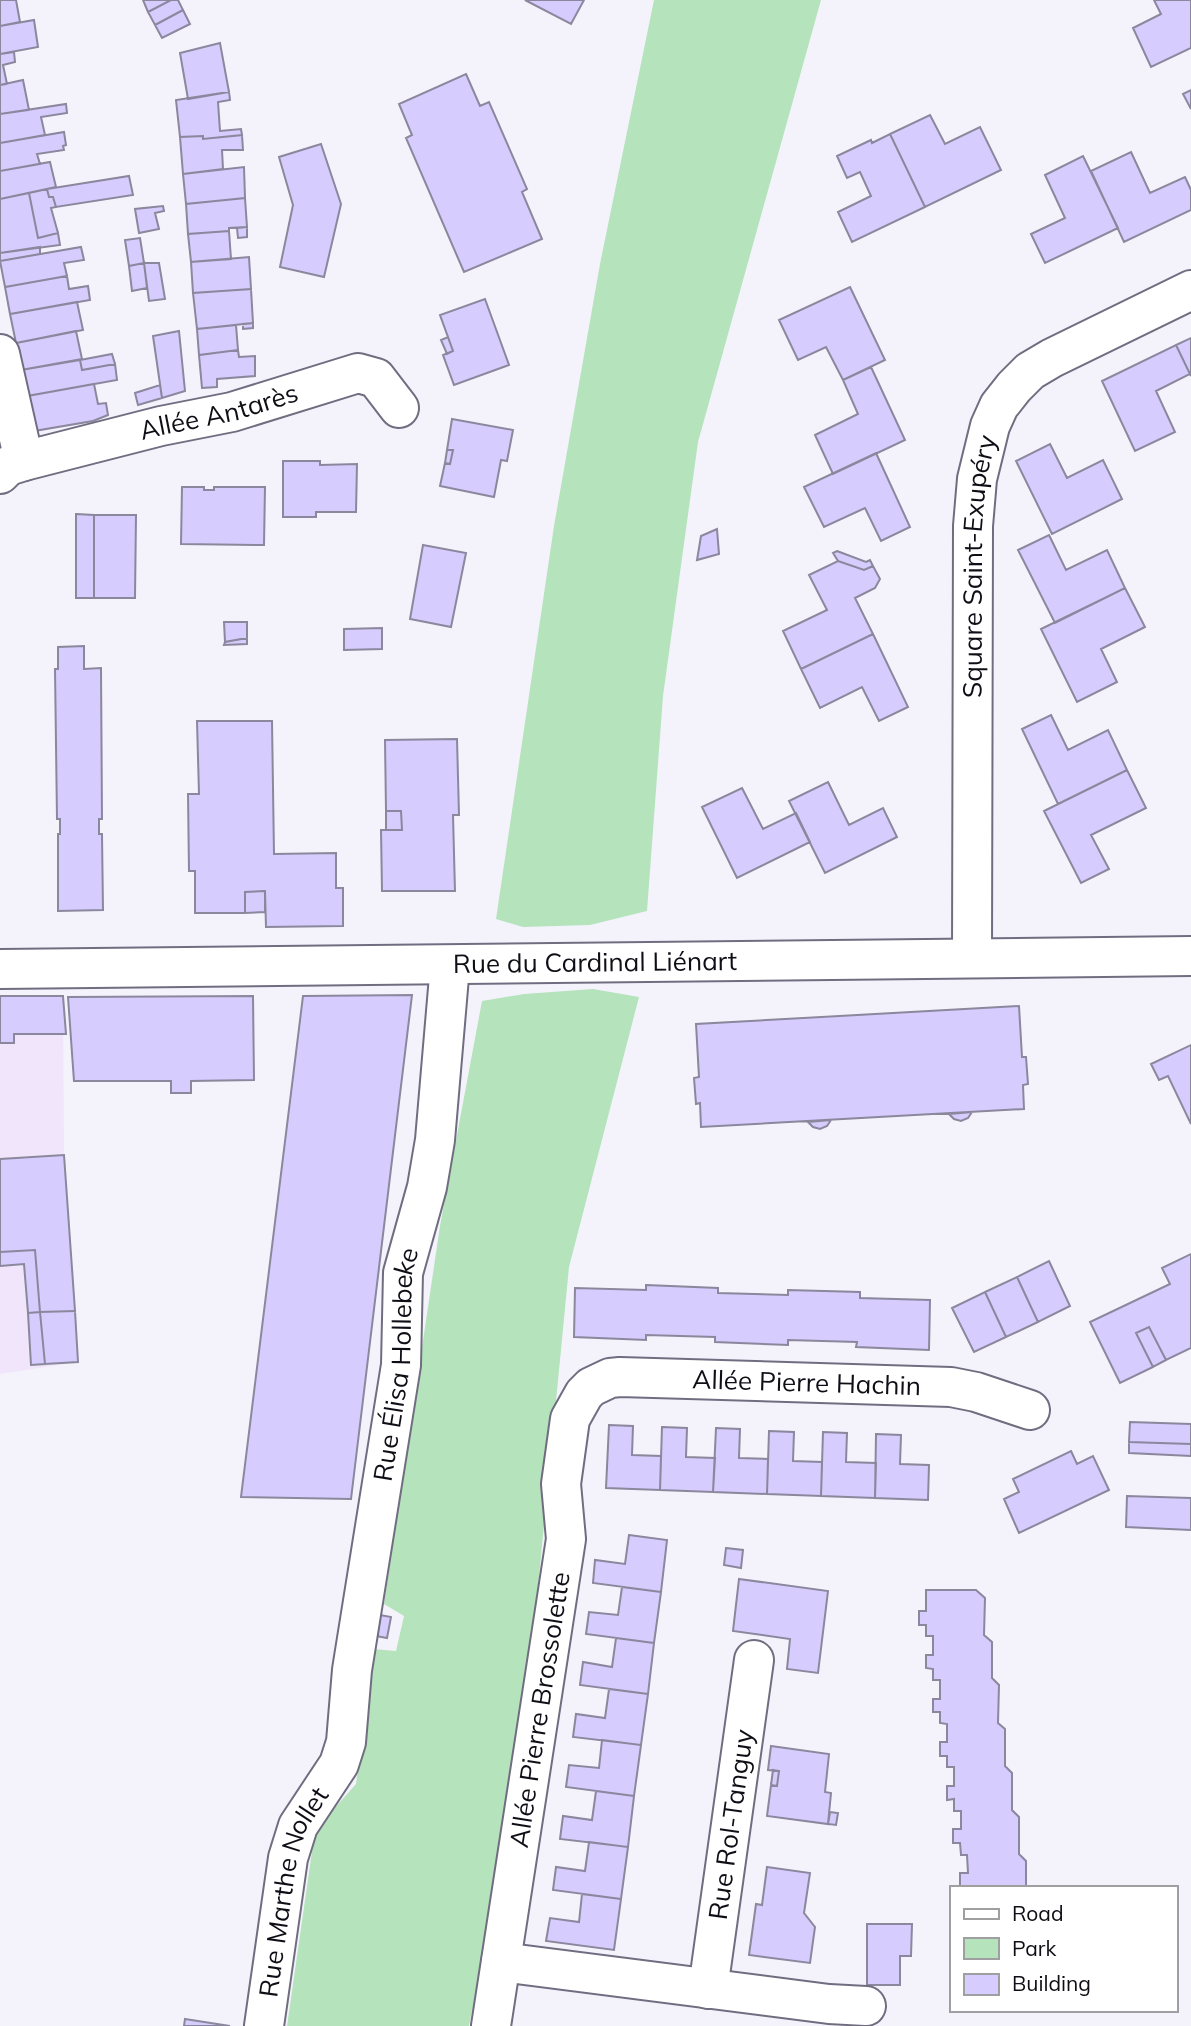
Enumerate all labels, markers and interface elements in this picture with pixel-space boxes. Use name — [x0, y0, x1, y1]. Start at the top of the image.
street label: Allée Antarès — [136, 376, 302, 447]
street label: Square Saint-Exupéry — [956, 431, 1003, 698]
street label: Rue du Cardinal Liénart — [453, 944, 737, 980]
street label: Rue Élisa Hollebeke — [366, 1244, 425, 1484]
street label: Allée Pierre Hachin — [692, 1362, 922, 1402]
street label: Allée Pierre Brossolette — [502, 1570, 577, 1850]
street label: Rue Rol-Tanguy — [701, 1727, 760, 1922]
street label: Rue Marthe Nollet — [251, 1780, 335, 1999]
legend — [950, 1886, 1177, 2012]
text: Road — [1012, 1900, 1063, 1926]
text: Park — [1012, 1935, 1056, 1961]
text: Building — [1012, 1970, 1091, 1996]

